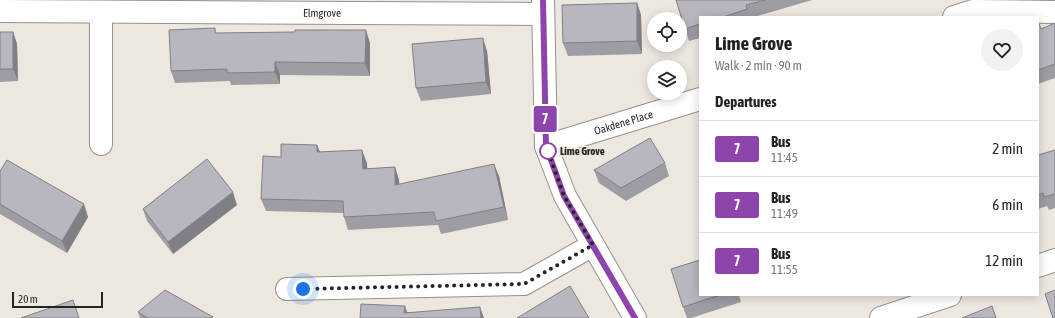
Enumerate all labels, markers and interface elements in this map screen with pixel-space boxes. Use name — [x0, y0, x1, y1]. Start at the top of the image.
street label: Elmgrove — [303, 7, 341, 19]
map controls — [647, 12, 687, 100]
button: locate — [647, 12, 687, 52]
button: heart — [981, 29, 1023, 71]
text: Lime Grove — [715, 32, 792, 54]
text: Walk · 2 min · 90 m — [715, 58, 802, 73]
button: layers — [647, 60, 687, 100]
text: Departures — [715, 93, 777, 110]
line badge: 7 — [532, 106, 558, 132]
street label: Oakdene Place — [593, 108, 654, 137]
text: 7 — [542, 111, 548, 127]
text: Bus — [771, 133, 791, 150]
text: 2 min — [992, 140, 1023, 157]
text: 7 — [734, 141, 740, 157]
marker: Lime Grove — [539, 142, 557, 160]
place label: Lime Grove — [560, 145, 605, 157]
text: 11:45 — [771, 150, 798, 165]
text: Bus — [771, 189, 791, 206]
text: 6 min — [992, 196, 1023, 213]
text: 7 — [734, 197, 740, 213]
text: 11:49 — [771, 206, 798, 221]
text: Bus — [771, 245, 791, 262]
text: 12 min — [985, 252, 1023, 269]
text: 7 — [734, 253, 740, 269]
text: 11:55 — [771, 262, 798, 277]
your location — [293, 279, 313, 299]
scale bar — [12, 290, 103, 309]
text: 20 m — [18, 293, 38, 305]

